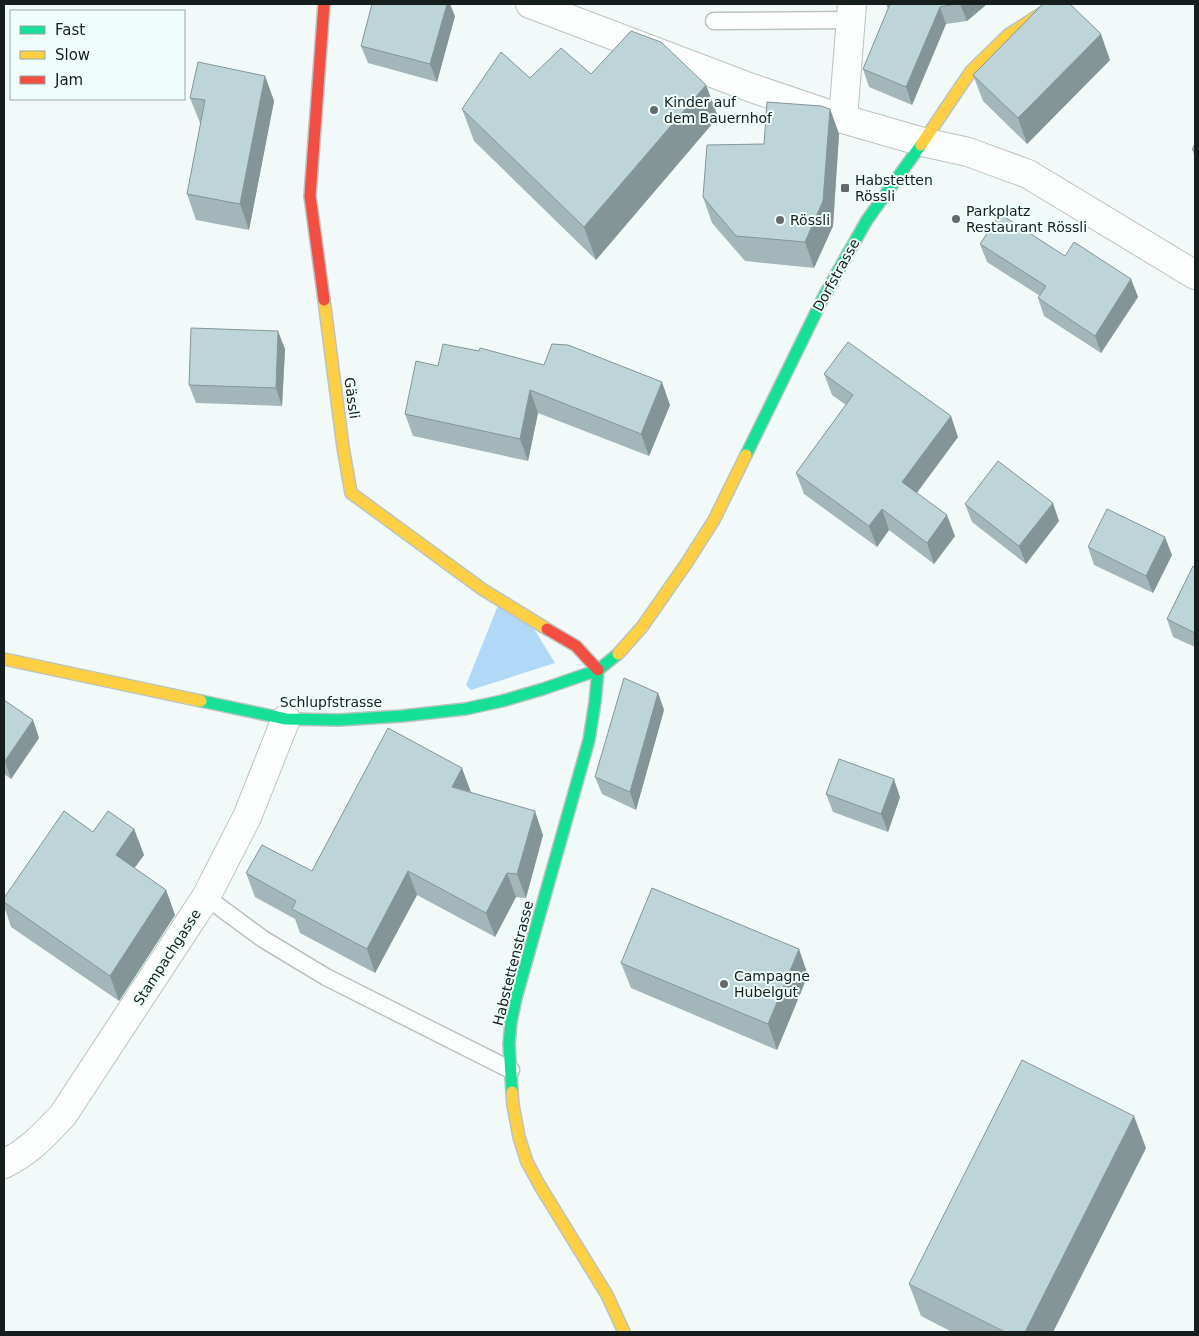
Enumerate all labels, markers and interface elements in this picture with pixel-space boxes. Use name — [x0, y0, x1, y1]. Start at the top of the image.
legend — [10, 10, 185, 100]
text: Fast — [55, 21, 85, 39]
text: Slow — [55, 46, 90, 64]
text: Jam — [54, 71, 83, 89]
place label: Kinder auf dem Bauernhof — [664, 94, 773, 126]
marker: Kinder auf dem Bauernhof — [648, 104, 660, 116]
place label: Habstetten Rössli — [855, 172, 933, 204]
marker: Habstetten Rössli — [839, 182, 851, 194]
place label: Parkplatz Restaurant Rössli — [966, 203, 1087, 235]
place label: Rössli — [790, 212, 830, 228]
marker: Parkplatz Restaurant Rössli — [950, 213, 962, 225]
marker: Rössli — [774, 214, 786, 226]
street label: Dorfstrasse — [810, 236, 862, 314]
street label: Gässli — [341, 376, 363, 420]
street label: Schlupfstrasse — [280, 694, 382, 710]
street label: Habstettenstrasse — [490, 899, 536, 1027]
street label: Stampachgasse — [130, 906, 204, 1008]
place label: Campagne Hubelgut — [734, 968, 810, 1000]
marker: Campagne Hubelgut — [718, 978, 730, 990]

